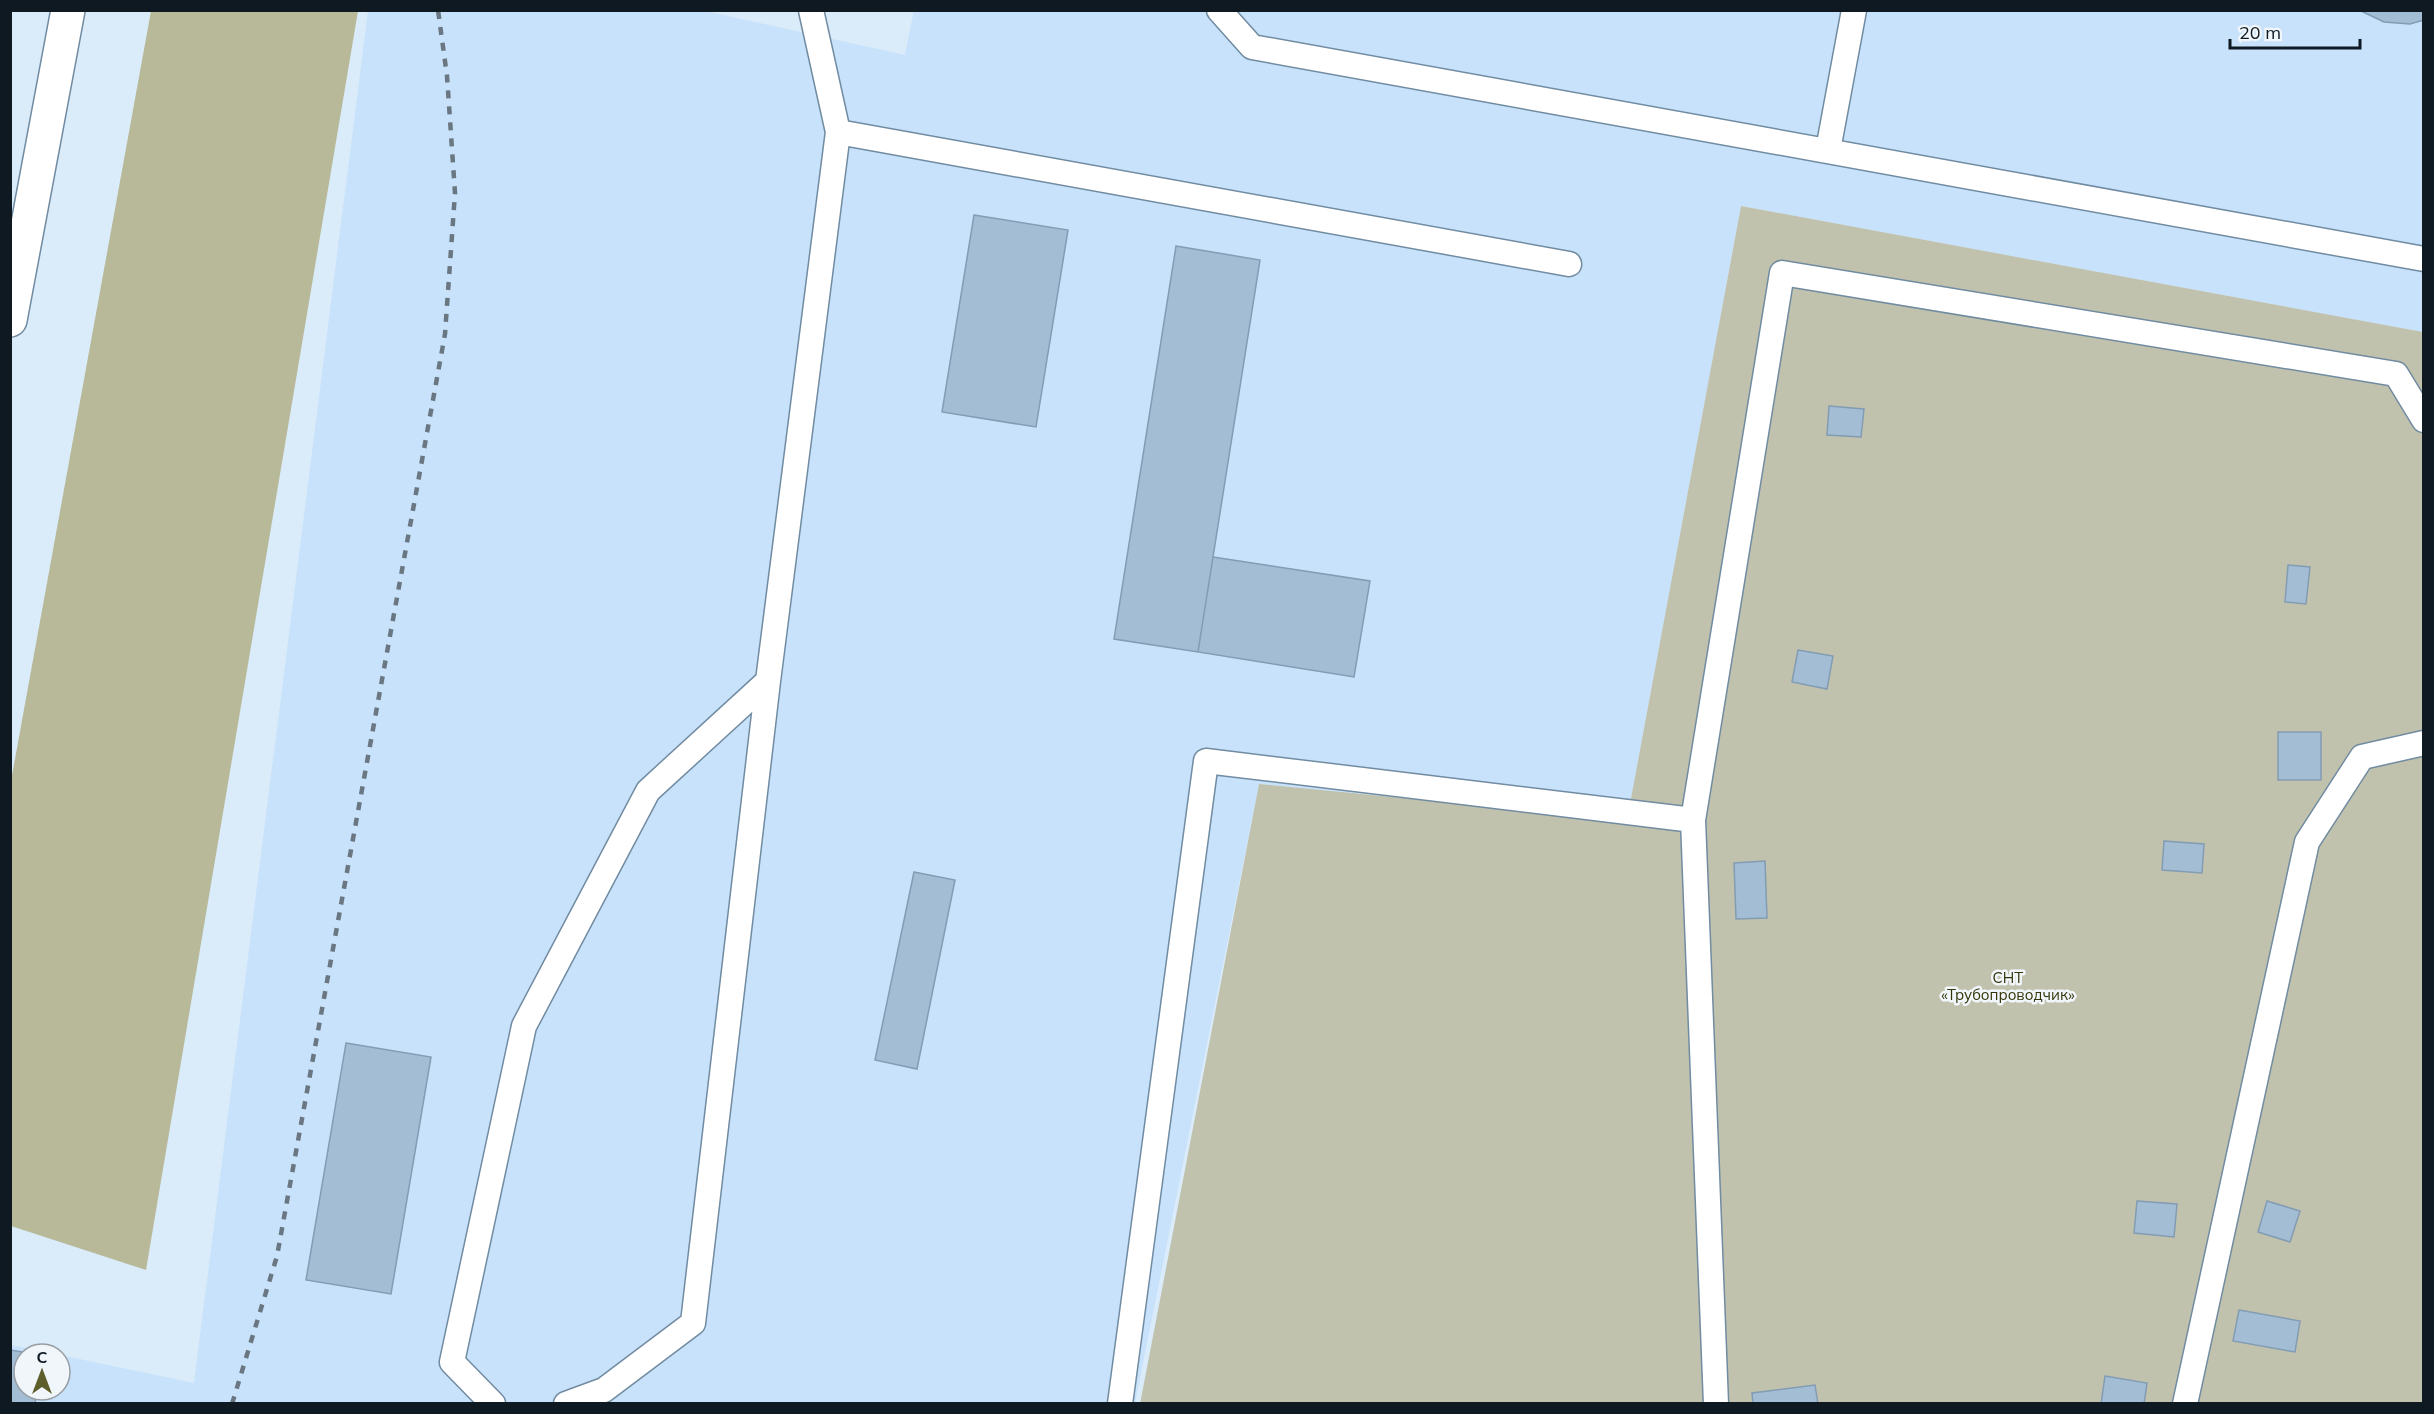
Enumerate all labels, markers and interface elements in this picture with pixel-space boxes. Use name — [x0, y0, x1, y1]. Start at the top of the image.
scale bar — [2230, 12, 2360, 50]
text: 20 m — [2239, 21, 2281, 44]
park label: СНТ «Трубопроводчик» — [1941, 968, 2075, 1004]
north arrow — [12, 1342, 72, 1402]
text: С — [37, 1347, 48, 1367]

